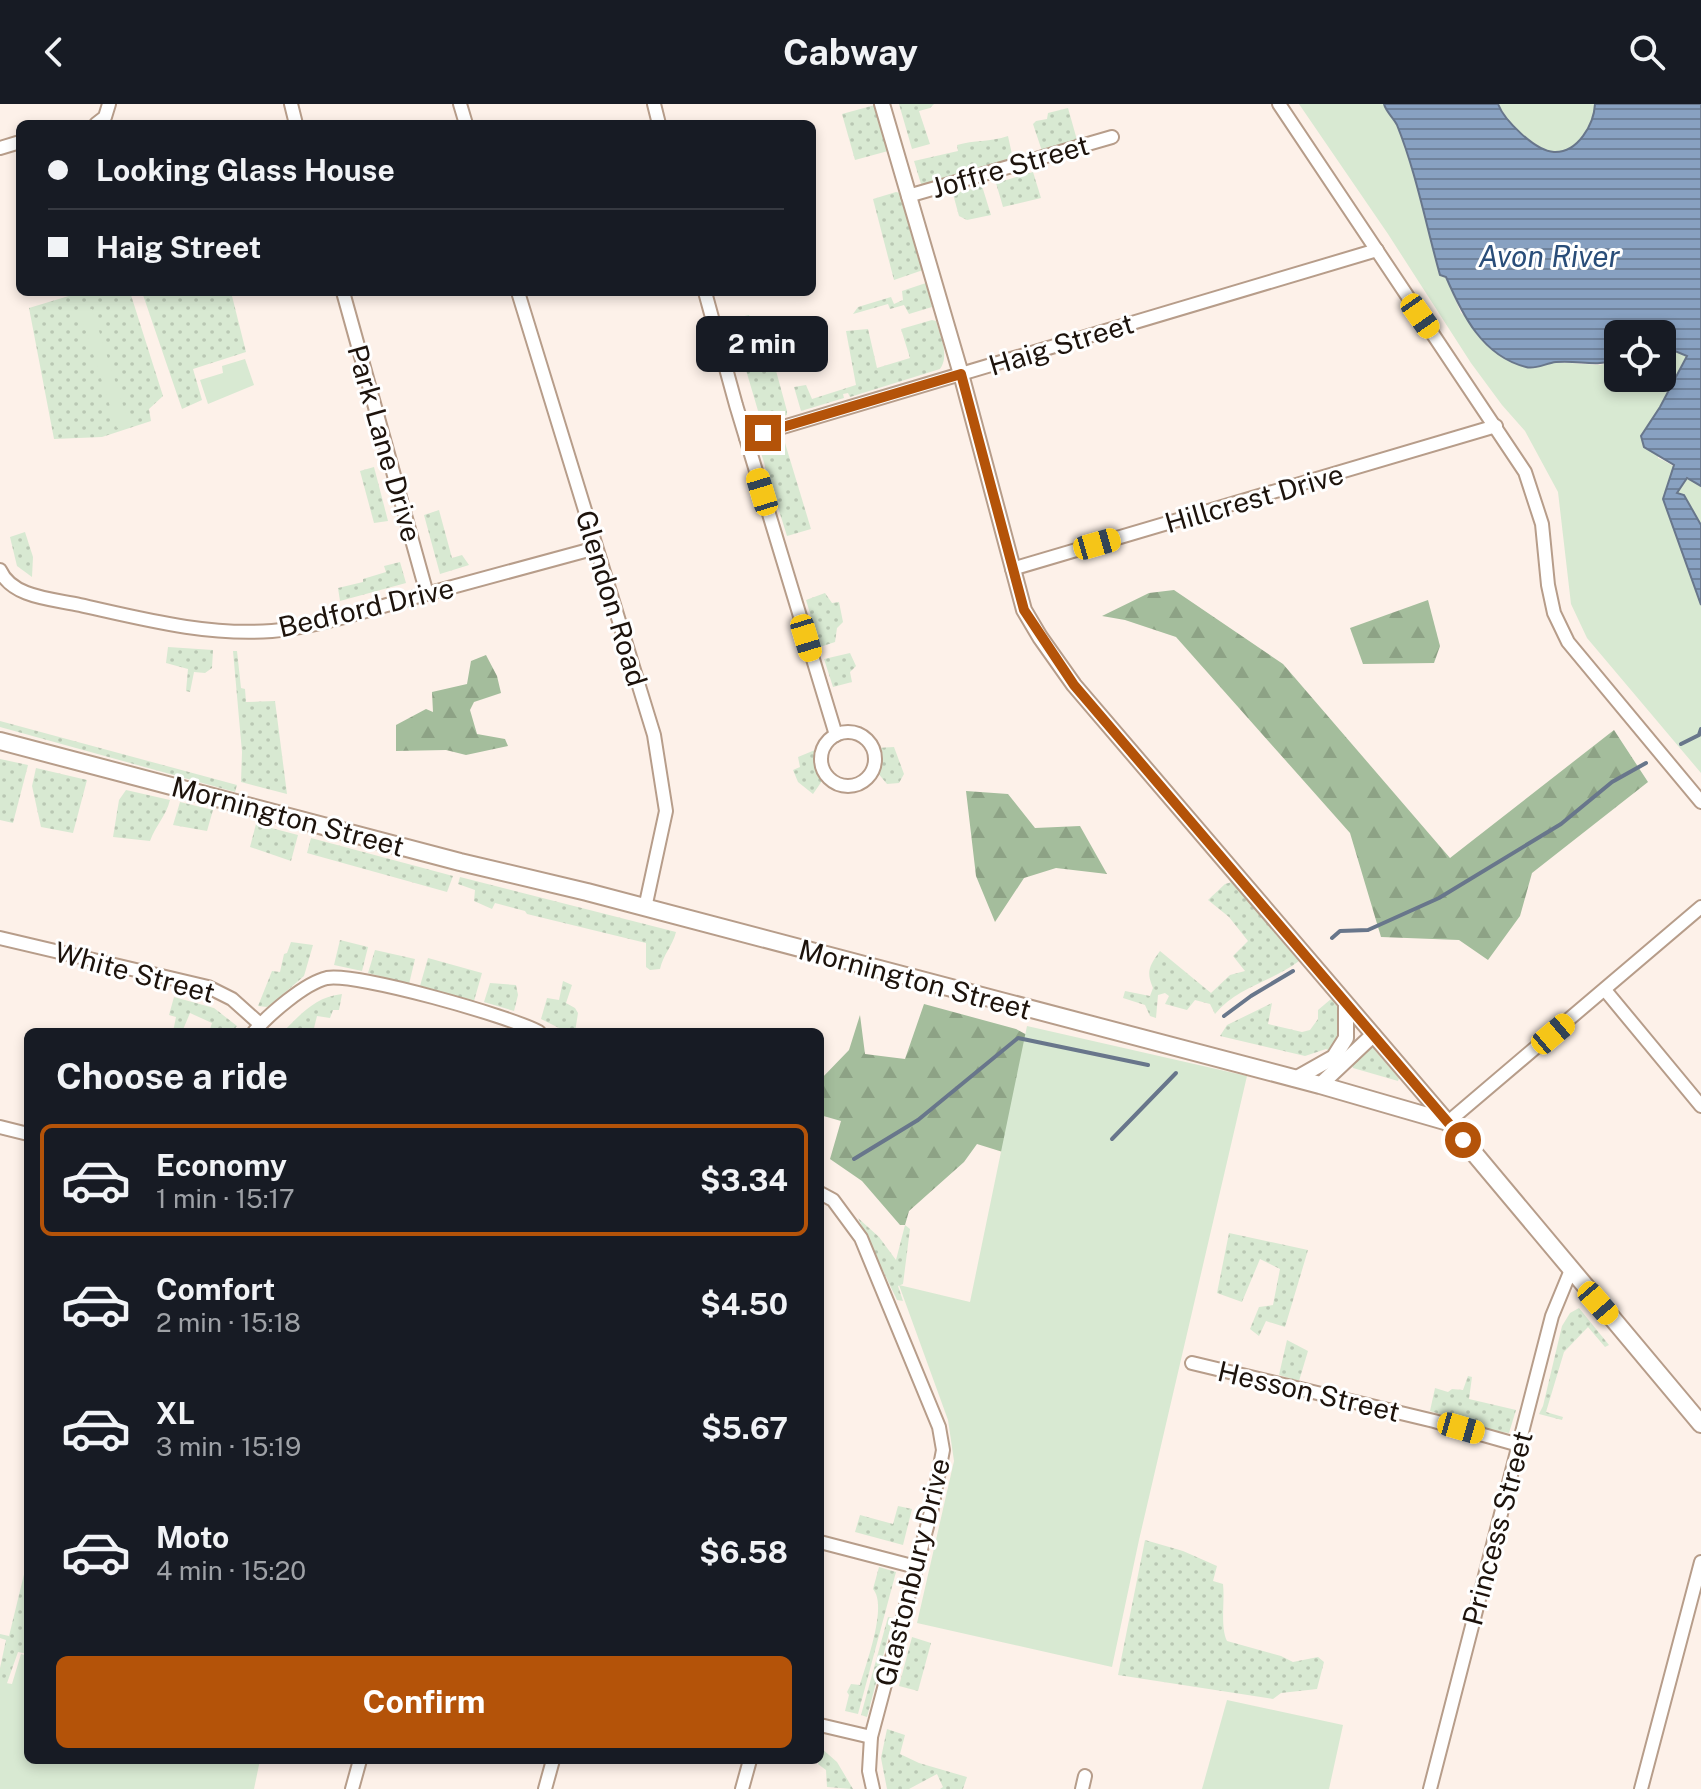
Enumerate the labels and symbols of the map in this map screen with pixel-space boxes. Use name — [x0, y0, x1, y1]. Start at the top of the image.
street label: Joffre Street — [927, 128, 1093, 204]
water label: Avon River — [1478, 238, 1620, 274]
car — [1396, 289, 1444, 343]
street label: Haig Street — [985, 306, 1137, 382]
callout: 2 min — [697, 317, 829, 373]
street label: Park Lane Drive — [341, 341, 429, 545]
route end — [745, 415, 781, 451]
street label: Hillcrest Drive — [1161, 457, 1347, 539]
car — [744, 466, 780, 518]
street label: Glendon Road — [570, 506, 654, 690]
car — [1071, 526, 1123, 562]
street label: Bedford Drive — [275, 571, 457, 643]
car — [788, 612, 824, 664]
street label: Mornington Street — [168, 769, 408, 863]
street label: Mornington Street — [795, 932, 1035, 1026]
street label: White Street — [51, 935, 219, 1009]
car — [1527, 1009, 1579, 1059]
route start — [1445, 1122, 1481, 1158]
car — [1573, 1277, 1623, 1329]
street label: Hesson Street — [1215, 1354, 1403, 1428]
car — [1435, 1410, 1487, 1446]
street label: Princess Street — [1455, 1427, 1539, 1629]
street label: Glastonbury Drive — [868, 1455, 956, 1689]

